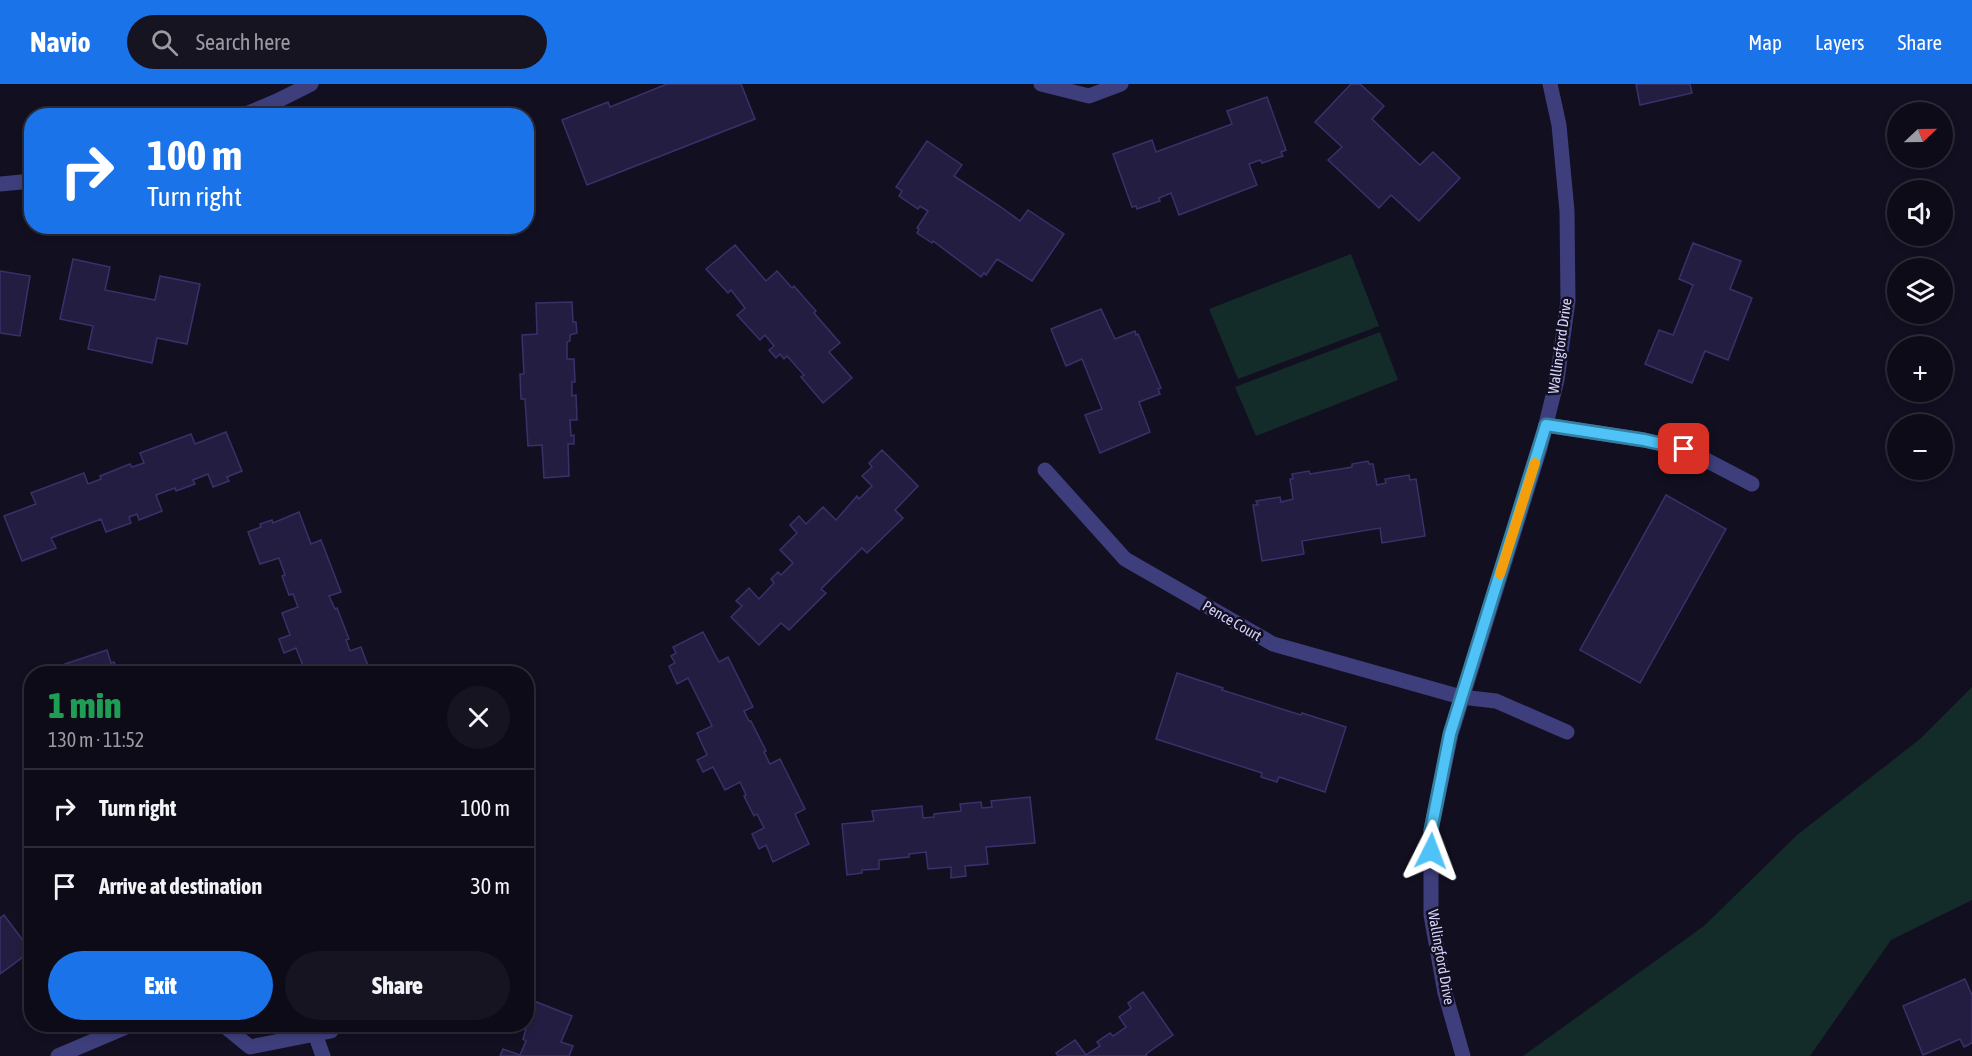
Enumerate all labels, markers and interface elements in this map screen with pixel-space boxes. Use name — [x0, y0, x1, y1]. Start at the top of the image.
search box — [127, 15, 547, 69]
text: Navio — [30, 26, 91, 58]
icon: search — [148, 26, 181, 59]
text: Search here — [196, 29, 291, 55]
text: Map — [1748, 30, 1782, 54]
text: Layers — [1815, 30, 1865, 54]
text: Share — [1898, 30, 1942, 54]
north arrow — [1887, 102, 1953, 168]
map controls — [1887, 102, 1953, 480]
text: 100 m — [147, 131, 242, 179]
icon: right — [48, 132, 126, 210]
button: sound — [1887, 180, 1953, 246]
text: Turn right — [147, 181, 242, 212]
button: layers — [1887, 258, 1953, 324]
street label: Wallingford Drive — [1544, 297, 1575, 395]
button: + — [1887, 336, 1953, 402]
button: − — [1887, 414, 1953, 480]
pin — [1658, 423, 1709, 474]
icon: arrive — [1667, 432, 1700, 465]
street label: Pence Court — [1200, 597, 1265, 644]
text: 1 min — [48, 684, 122, 726]
button: close — [447, 686, 510, 749]
text: 130 m · 11:52 — [48, 728, 144, 751]
icon: right — [48, 792, 81, 825]
text: Turn right — [99, 795, 176, 821]
text: 100 m — [460, 795, 510, 821]
position arrow — [1399, 819, 1463, 883]
icon: arrive — [48, 870, 81, 903]
text: Arrive at destination — [99, 873, 262, 899]
text: 30 m — [470, 873, 510, 899]
street label: Wallingford Drive — [1425, 908, 1458, 1006]
button: Exit — [48, 951, 273, 1020]
button: Share — [285, 951, 510, 1020]

